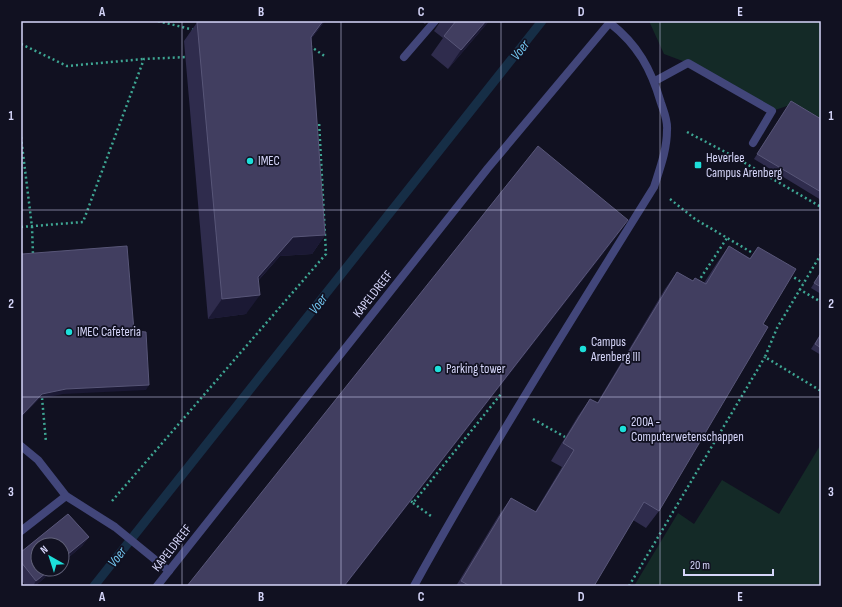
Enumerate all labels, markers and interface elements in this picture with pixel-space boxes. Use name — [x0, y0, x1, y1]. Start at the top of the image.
text: A — [98, 4, 106, 20]
text: B — [258, 4, 264, 20]
text: C — [418, 4, 425, 20]
text: D — [578, 4, 585, 20]
text: E — [737, 4, 743, 20]
water label: Voer — [507, 36, 534, 63]
text: 1 — [8, 108, 14, 124]
text: 1 — [828, 108, 834, 124]
place label: Heverlee Campus Arenberg — [706, 150, 782, 181]
place label: IMEC — [258, 153, 280, 169]
marker: IMEC — [245, 156, 255, 166]
marker: Heverlee Campus Arenberg — [693, 160, 703, 170]
street label: KAPELDREEF — [350, 267, 396, 321]
water label: Voer — [305, 290, 332, 317]
text: 2 — [8, 296, 14, 312]
text: 2 — [828, 296, 834, 312]
place label: IMEC Cafeteria — [77, 324, 141, 340]
marker: IMEC Cafeteria — [64, 327, 74, 337]
place label: Campus Arenberg III — [590, 334, 640, 365]
marker: Campus Arenberg III — [578, 344, 588, 354]
place label: Parking tower — [446, 361, 506, 377]
marker: Parking tower — [433, 364, 443, 374]
place label: 200A - Computerwetenschappen — [631, 414, 744, 445]
marker: 200A - Computerwetenschappen — [618, 424, 628, 434]
text: 3 — [8, 484, 14, 500]
text: 3 — [828, 484, 834, 500]
street label: KAPELDREEF — [149, 521, 195, 575]
north arrow — [30, 537, 70, 577]
text: N — [38, 543, 50, 557]
water label: Voer — [104, 543, 131, 570]
scale bar — [684, 551, 773, 577]
text: 20 m — [690, 558, 710, 573]
text: A — [98, 589, 106, 605]
text: B — [258, 589, 264, 605]
text: C — [418, 589, 425, 605]
text: D — [578, 589, 585, 605]
text: E — [737, 589, 743, 605]

